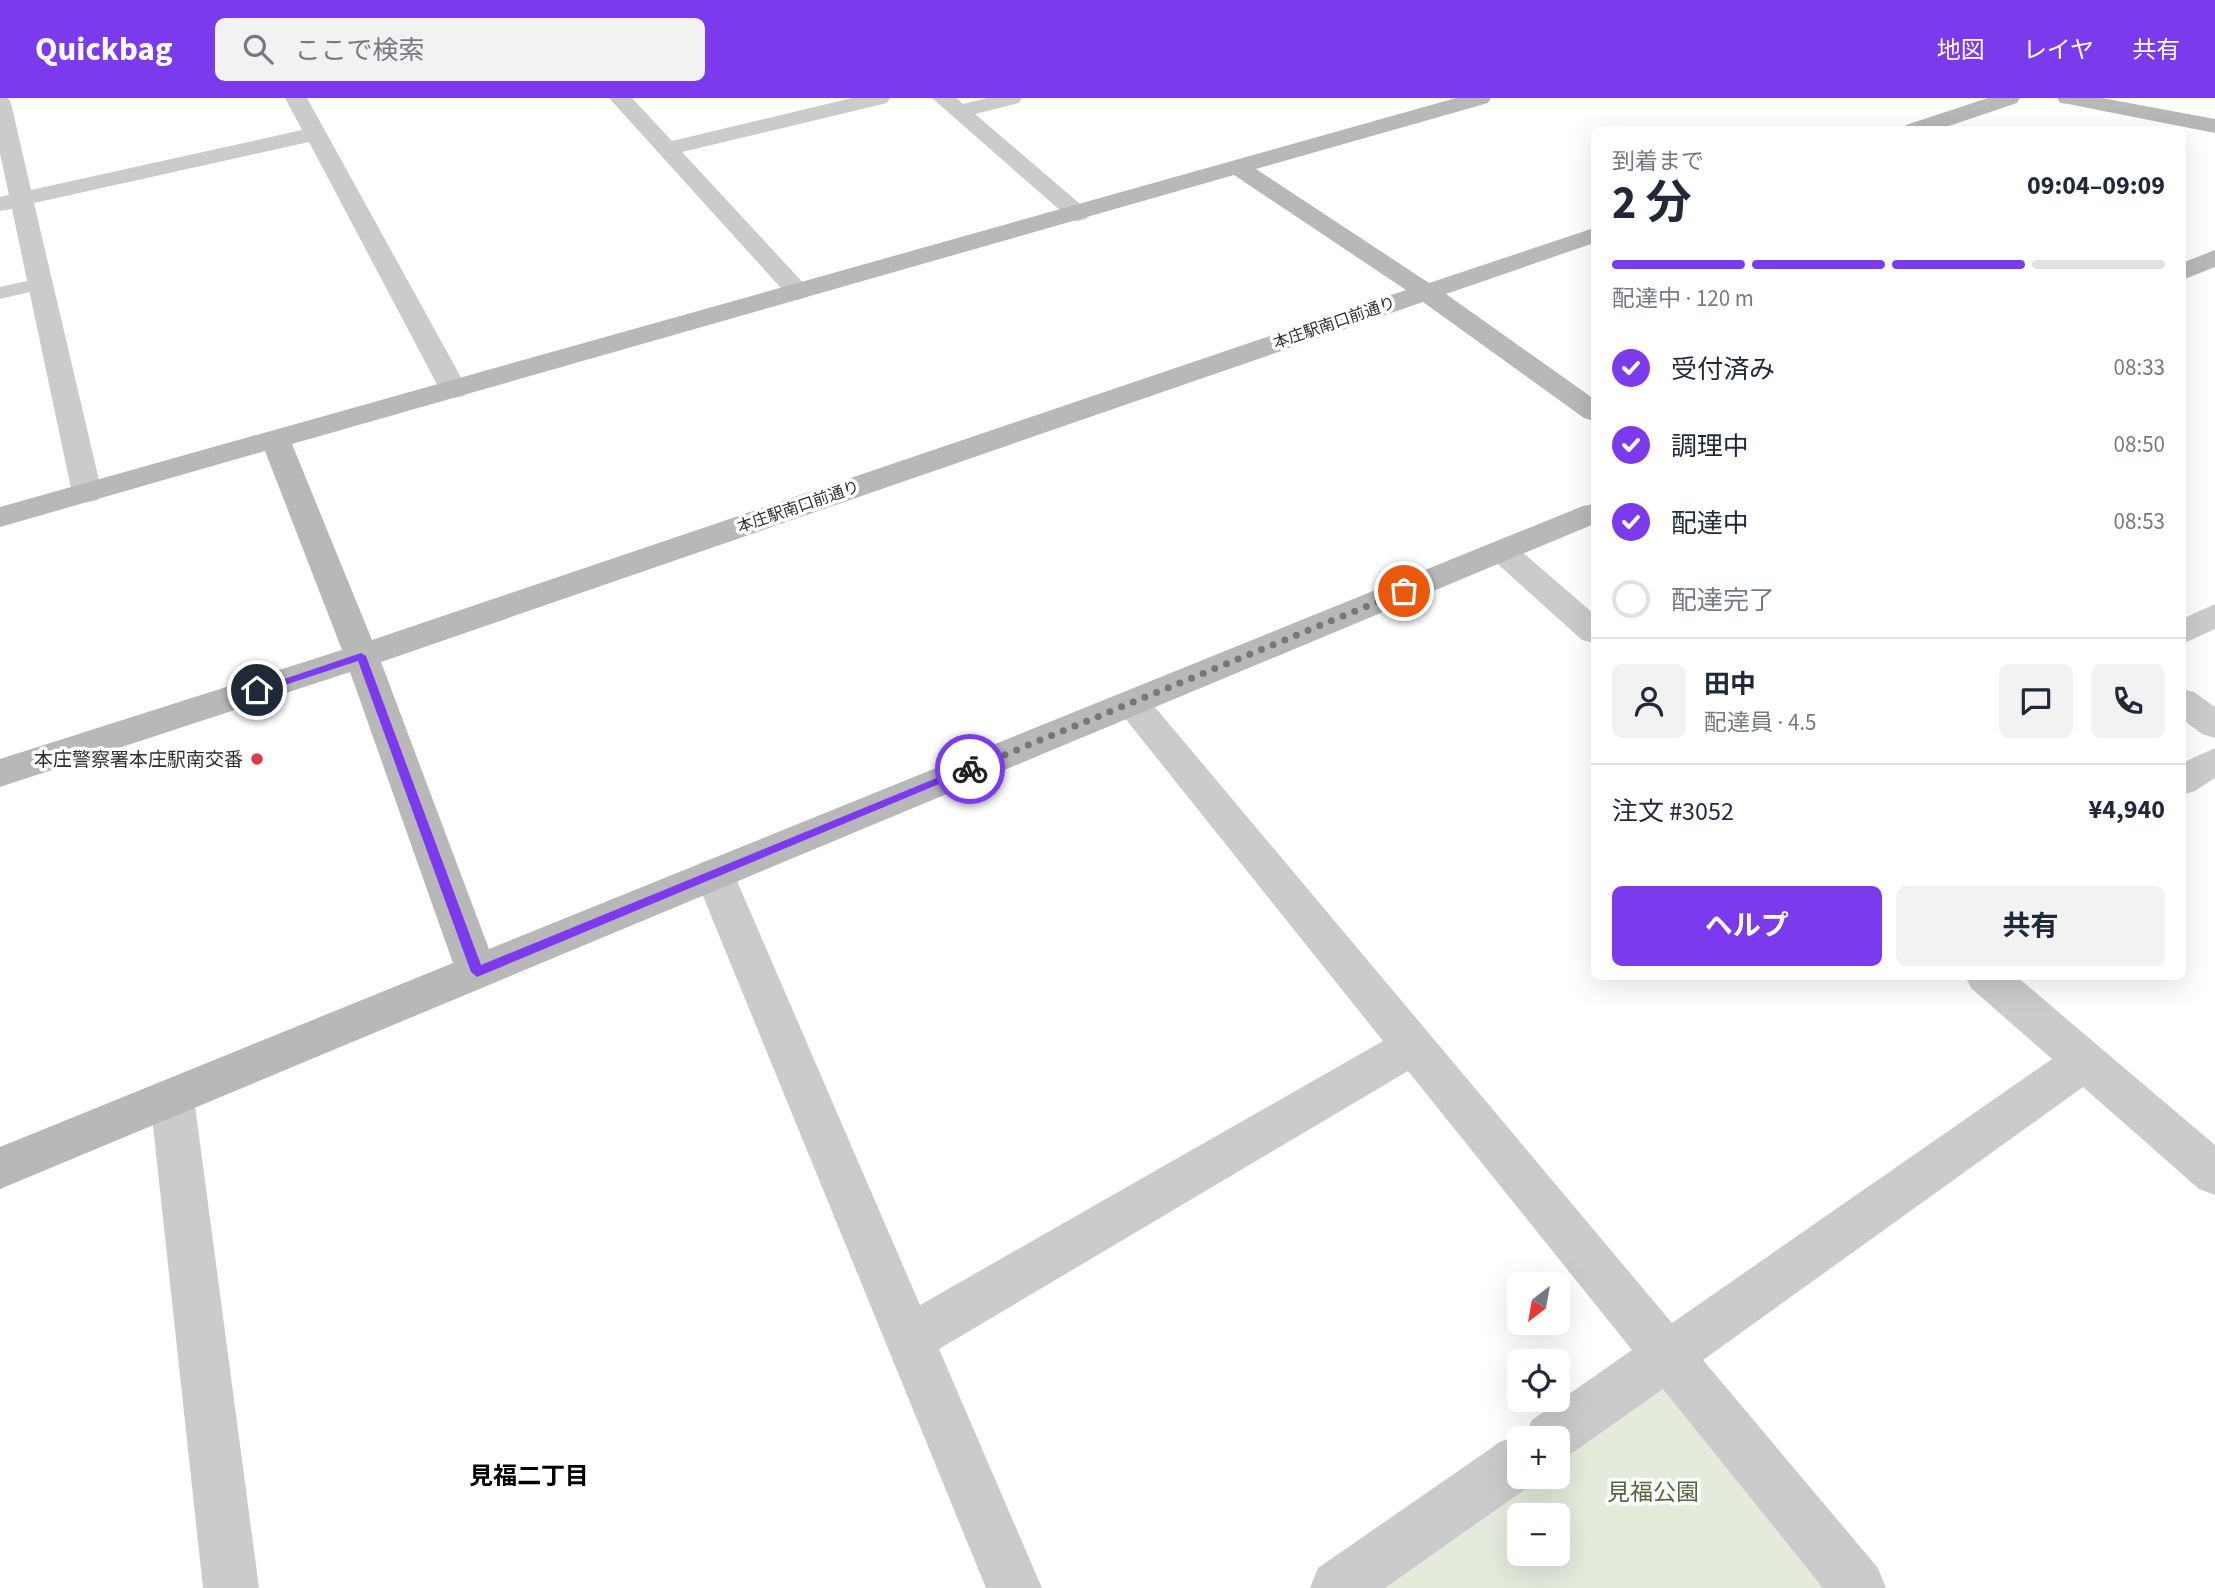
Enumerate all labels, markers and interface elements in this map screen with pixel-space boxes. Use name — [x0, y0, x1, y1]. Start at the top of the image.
search box — [215, 18, 705, 81]
text: Quickbag — [35, 26, 173, 73]
icon: search — [239, 30, 277, 68]
text: ここで検索 — [295, 32, 425, 69]
text: 地図 — [1937, 33, 1985, 68]
text: レイヤ — [2023, 33, 2094, 68]
text: 共有 — [2132, 33, 2180, 68]
text: 到着まで — [1612, 145, 1704, 178]
text: 09:04–09:09 — [2027, 167, 2165, 204]
text: 2 分 — [1612, 171, 1692, 236]
text: 配達中 · 120 m — [1612, 282, 1754, 315]
street label: 本庄駅南口前通り — [1270, 292, 1398, 354]
icon: check — [1612, 349, 1650, 387]
text: 受付済み — [1671, 351, 1775, 388]
text: 08:33 — [2114, 351, 2165, 384]
icon: check — [1612, 426, 1650, 464]
text: 調理中 — [1671, 428, 1749, 465]
text: 08:50 — [2114, 428, 2165, 461]
street label: 本庄駅南口前通り — [734, 476, 862, 538]
icon: check — [1612, 503, 1650, 541]
text: 配達中 — [1671, 505, 1749, 542]
text: 08:53 — [2114, 505, 2165, 538]
pin — [1374, 561, 1434, 621]
icon: bag — [1385, 572, 1423, 610]
text: 配達完了 — [1671, 582, 1775, 619]
pin — [227, 660, 287, 720]
button: person — [1612, 664, 1686, 738]
button: chat — [1999, 664, 2073, 738]
button: phone — [2091, 664, 2165, 738]
text: 田中 — [1704, 666, 1756, 703]
icon: home — [238, 671, 276, 709]
text: 配達員 · 4.5 — [1704, 706, 1817, 739]
courier — [935, 734, 1005, 804]
place label: 本庄警察署本庄駅南交番 — [34, 747, 243, 774]
icon: bike — [951, 750, 989, 788]
marker: 本庄警察署本庄駅南交番 — [249, 751, 265, 767]
text: ¥4,940 — [2089, 791, 2165, 828]
text: 注文 #3052 — [1612, 793, 1734, 830]
button: ヘルプ — [1612, 886, 1882, 966]
button: 共有 — [1896, 886, 2165, 966]
north arrow — [1507, 1272, 1570, 1335]
map controls — [1507, 1272, 1570, 1566]
button: locate — [1507, 1349, 1570, 1412]
button: + — [1507, 1426, 1570, 1489]
district label: 見福二丁目 — [469, 1459, 589, 1494]
park label: 見福公園 — [1607, 1476, 1699, 1509]
button: − — [1507, 1503, 1570, 1566]

